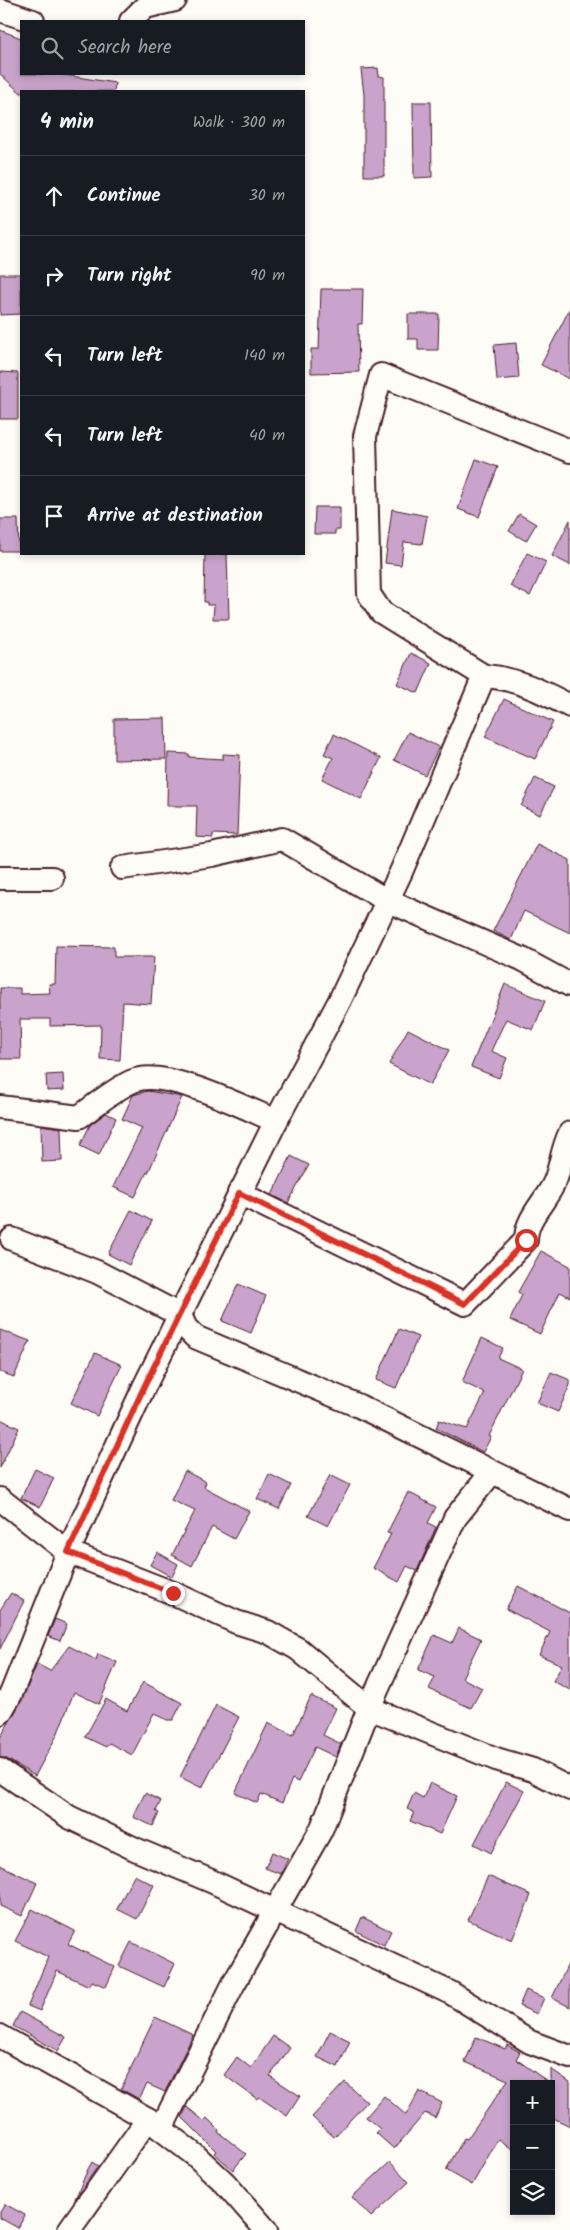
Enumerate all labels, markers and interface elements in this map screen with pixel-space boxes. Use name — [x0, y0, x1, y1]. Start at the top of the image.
search box — [20, 20, 305, 75]
text: Search here — [78, 33, 172, 63]
icon: search — [38, 34, 66, 62]
text: 4 min — [40, 106, 94, 139]
text: Walk · 300 m — [193, 110, 285, 135]
text: Continue — [87, 181, 160, 211]
icon: ahead — [40, 182, 68, 210]
text: 30 m — [249, 183, 285, 208]
text: Turn right — [87, 261, 172, 291]
icon: right — [40, 262, 68, 290]
text: 90 m — [250, 263, 285, 288]
text: Turn left — [87, 341, 162, 371]
icon: left — [40, 342, 68, 370]
text: 140 m — [244, 343, 285, 368]
text: Turn left — [87, 421, 162, 451]
icon: left — [40, 422, 68, 450]
text: 40 m — [249, 423, 285, 448]
text: Arrive at destination — [87, 501, 263, 531]
icon: arrive — [40, 502, 68, 530]
route start — [515, 1229, 538, 1252]
route end — [162, 1582, 185, 1605]
map controls — [510, 2080, 555, 2215]
button: + — [510, 2080, 555, 2125]
button: − — [510, 2125, 555, 2170]
button: layers — [510, 2170, 555, 2215]

